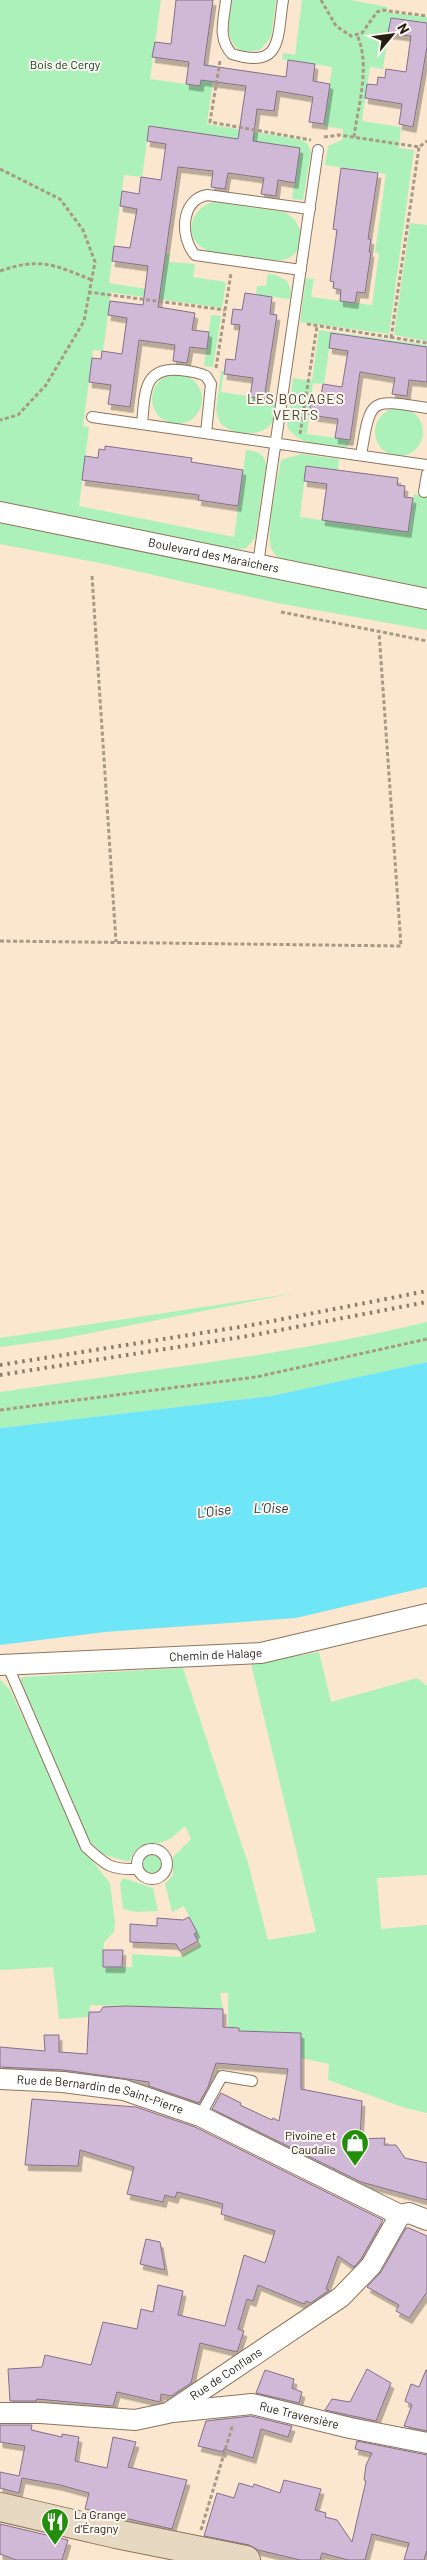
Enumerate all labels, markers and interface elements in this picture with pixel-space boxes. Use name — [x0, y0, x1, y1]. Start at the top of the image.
north arrow — [367, 10, 417, 60]
text: N — [394, 20, 413, 37]
park label: Bois de Cergy — [30, 57, 101, 71]
district label: LES BOCAGES VERTS — [247, 390, 345, 423]
street label: Boulevard des Maraichers — [147, 534, 281, 575]
water label: L’Oise — [254, 1499, 288, 1516]
water label: L'Oise — [196, 1500, 232, 1521]
street label: Chemin de Halage — [169, 1645, 263, 1663]
street label: Rue de Bernardin de Saint-Pierre — [17, 2072, 186, 2116]
place label: Pivoine et Caudalie — [285, 2128, 336, 2156]
shop icon: Pivoine et Caudalie — [340, 2128, 370, 2167]
street label: Rue de Conflans — [187, 2344, 264, 2402]
street label: Rue Traversière — [258, 2398, 341, 2431]
restaurant icon: La Grange d'Éragny — [40, 2507, 70, 2546]
place label: La Grange d'Éragny — [74, 2507, 126, 2535]

